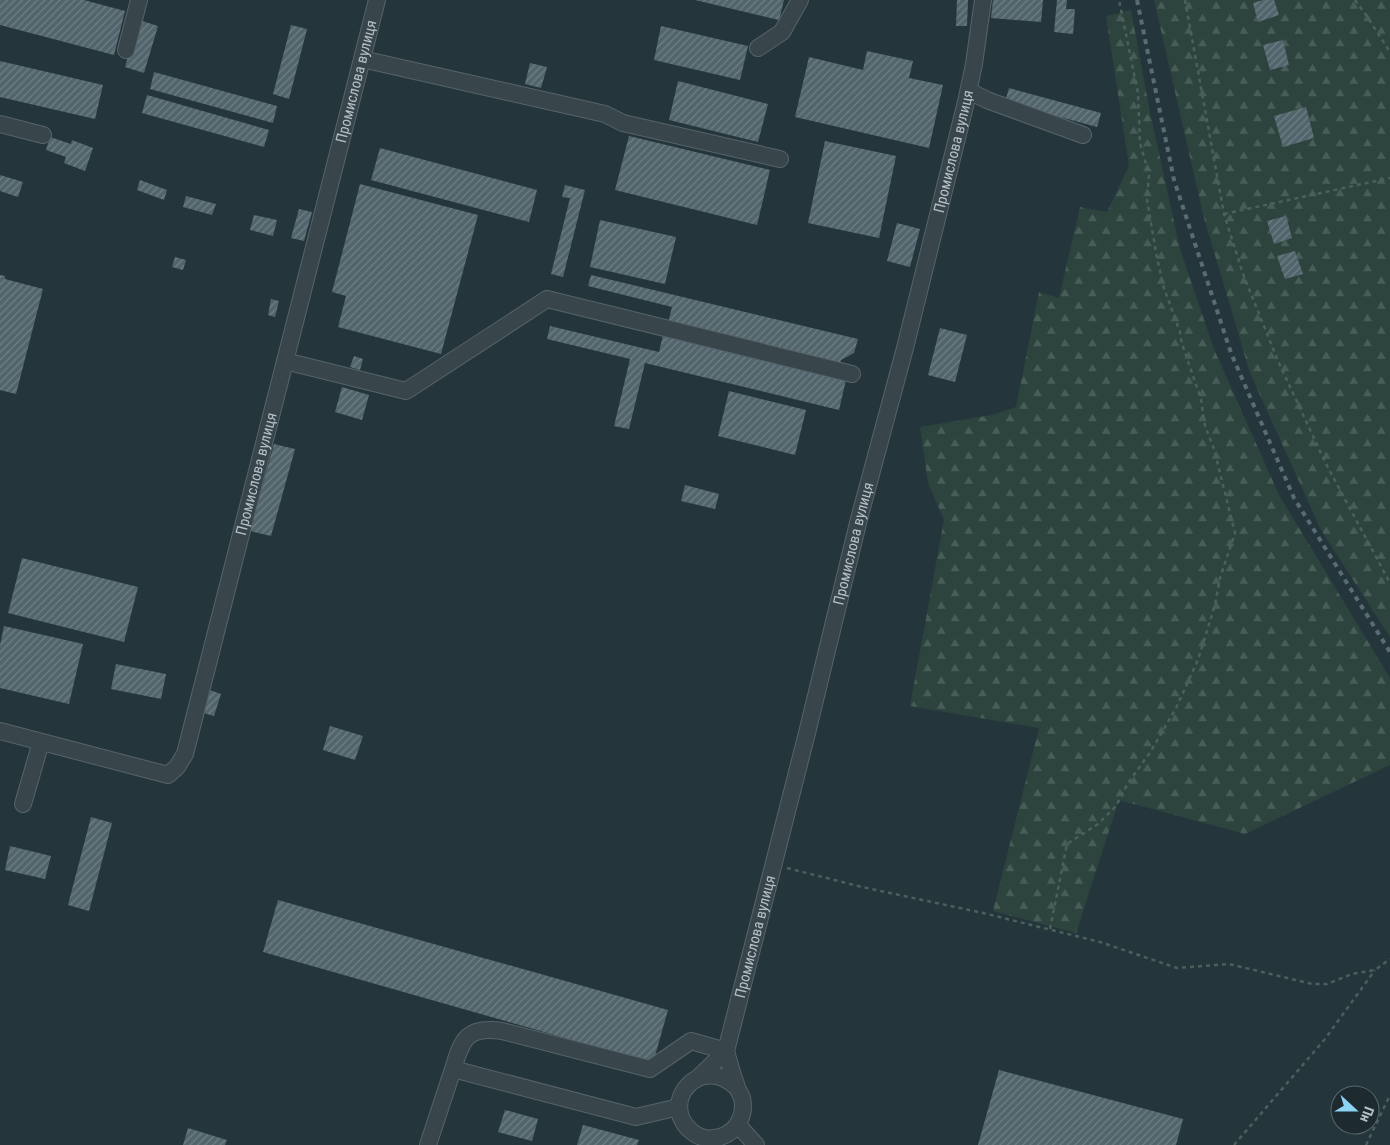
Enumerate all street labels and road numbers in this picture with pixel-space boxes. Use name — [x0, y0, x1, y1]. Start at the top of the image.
street label: Промислова вулиця — [332, 18, 381, 145]
street label: Промислова вулиця — [930, 88, 977, 215]
street label: Промислова вулиця — [232, 411, 281, 537]
street label: Промислова вулиця — [829, 480, 877, 607]
street label: Промислова вулиця — [731, 874, 779, 1000]

